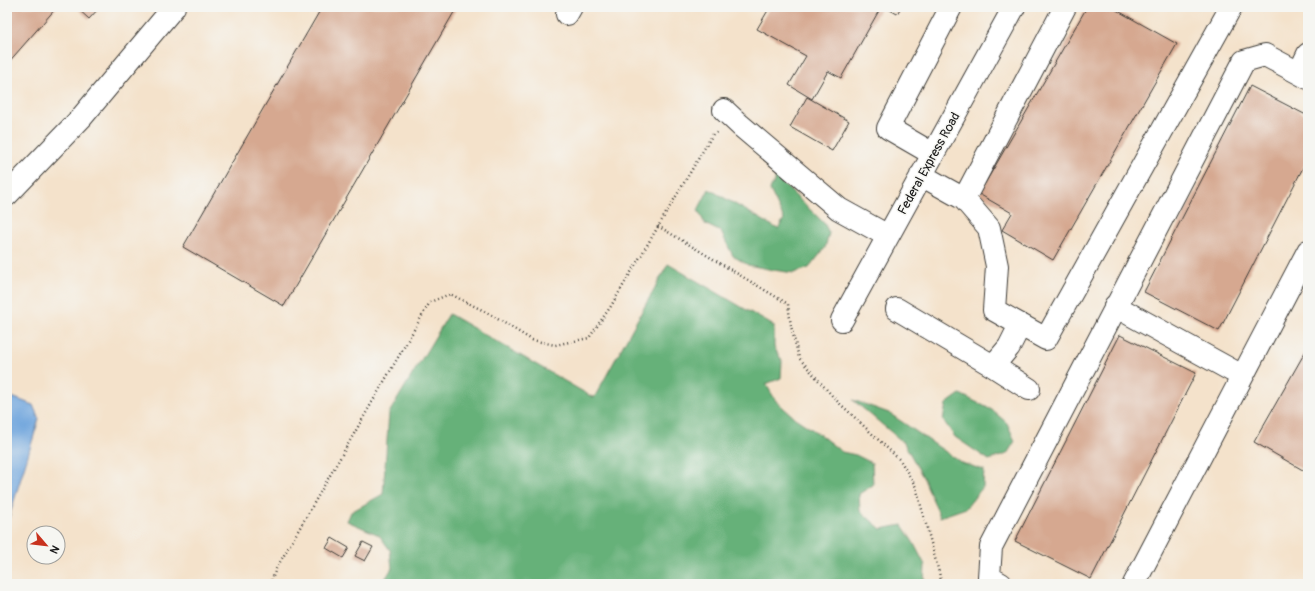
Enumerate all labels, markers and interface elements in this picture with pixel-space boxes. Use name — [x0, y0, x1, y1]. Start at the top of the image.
street label: Federal Express Road — [894, 110, 964, 217]
north arrow — [26, 525, 66, 565]
text: N — [47, 543, 62, 556]

